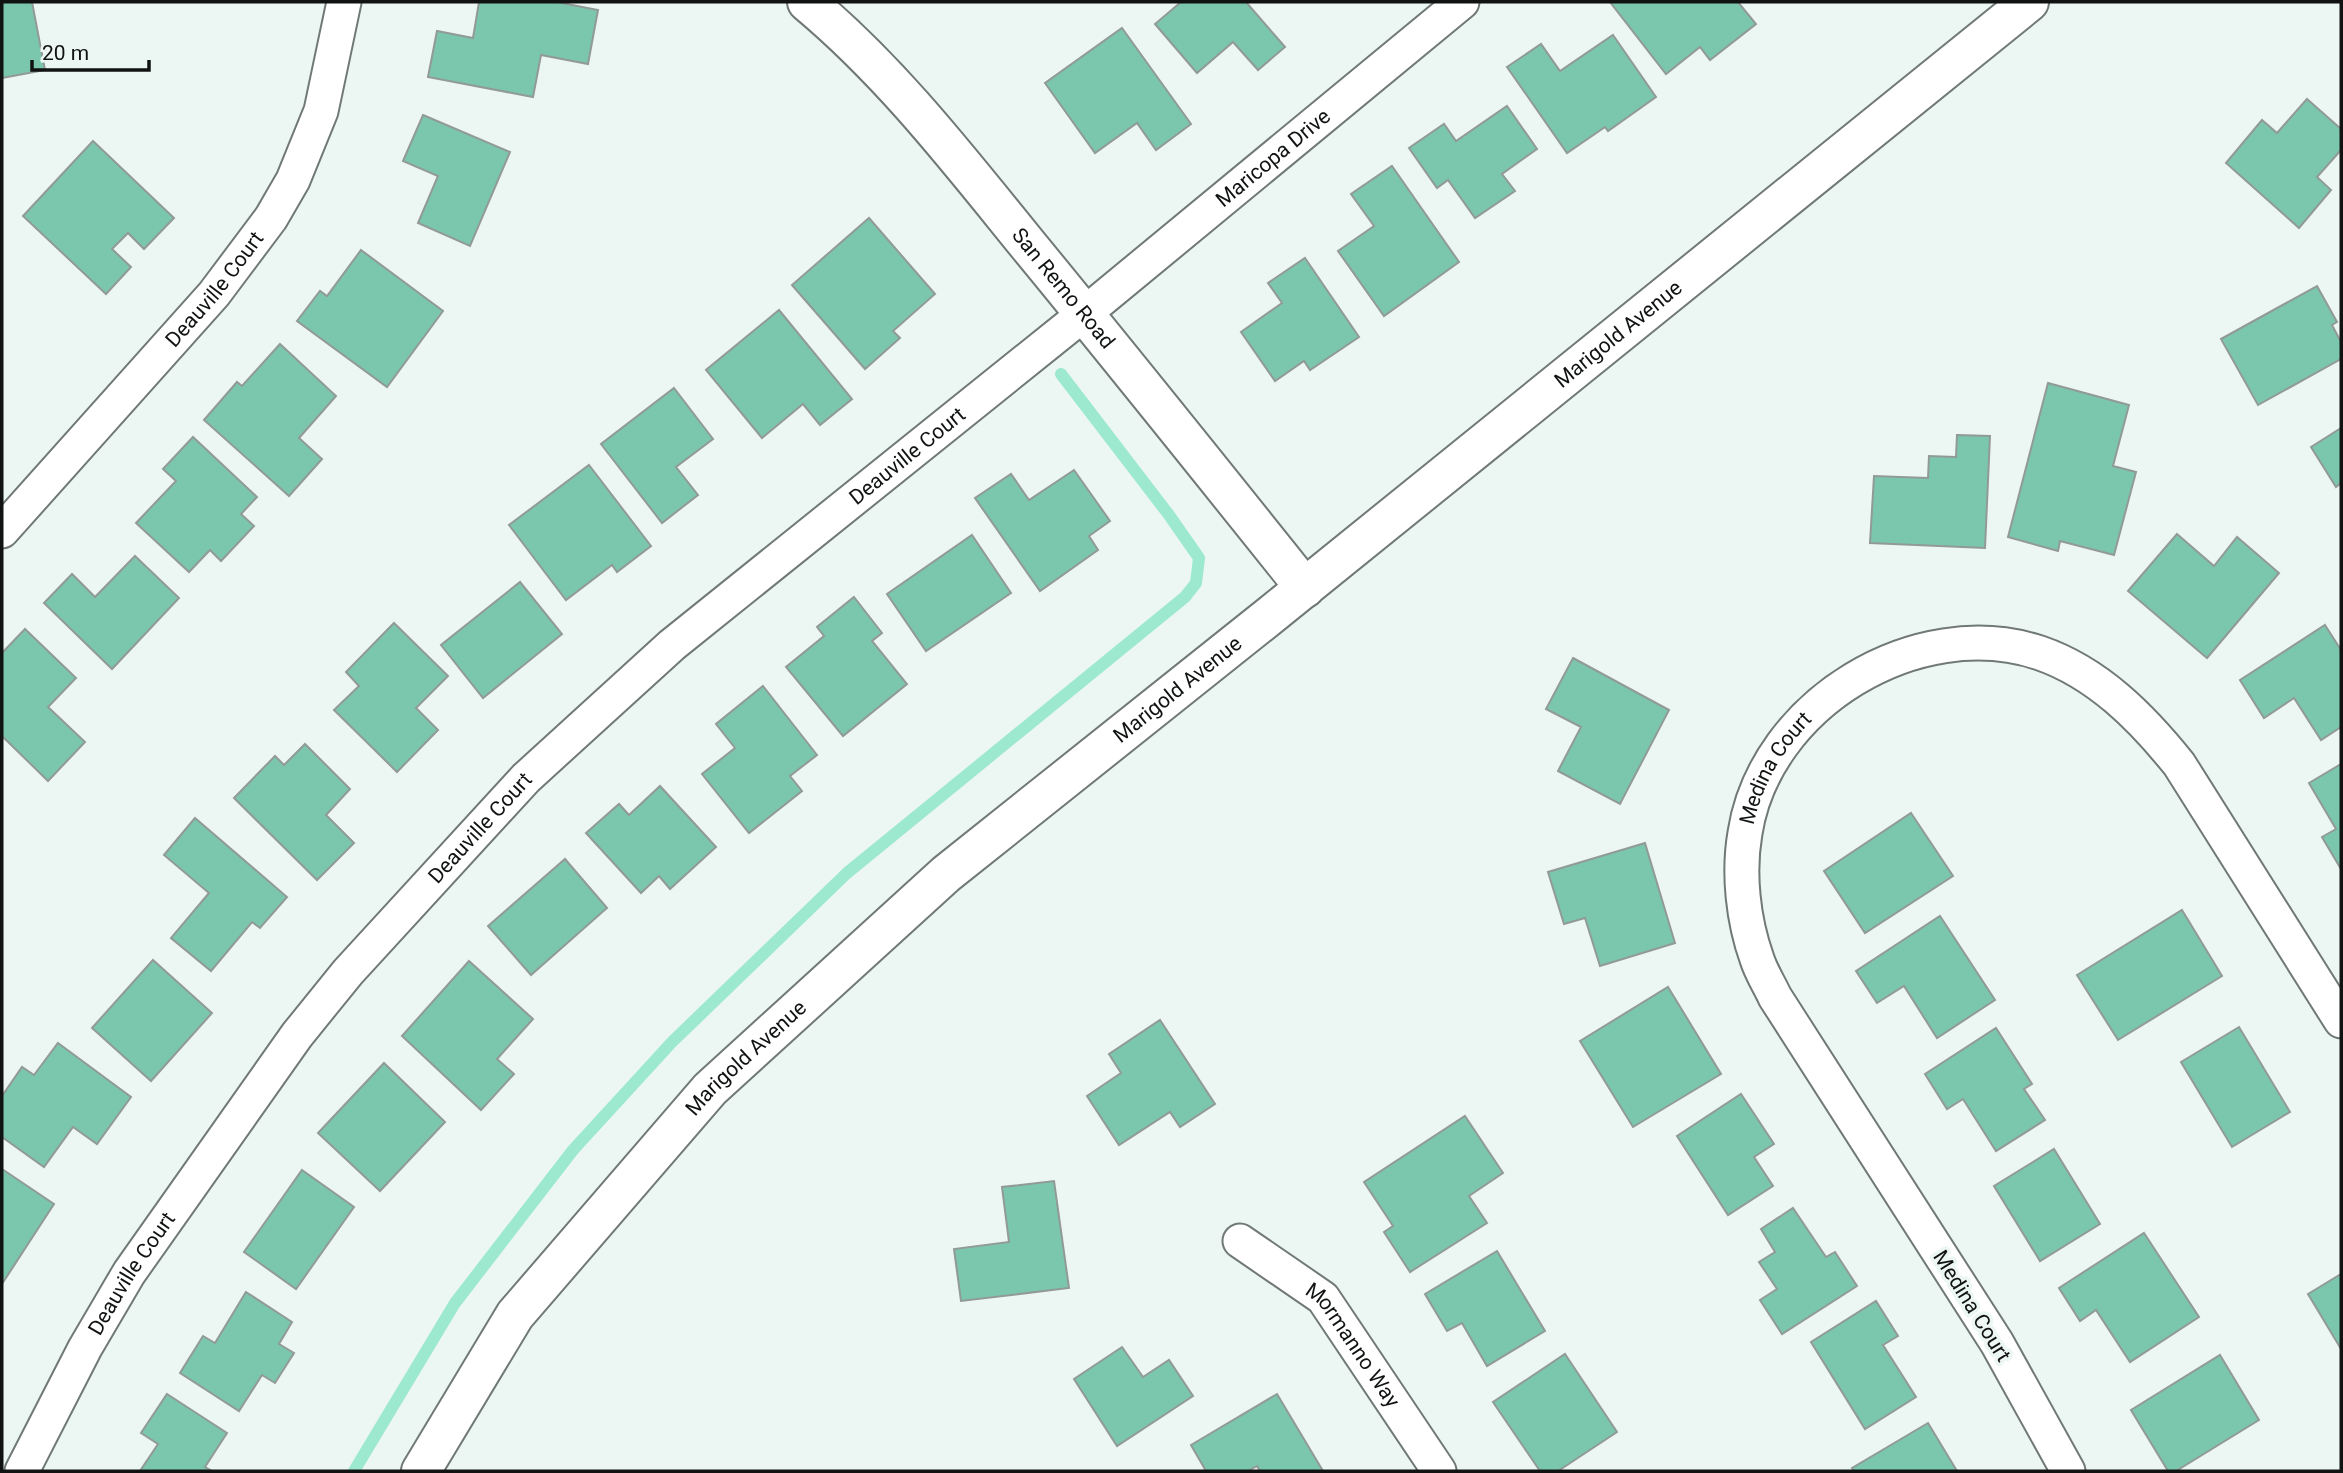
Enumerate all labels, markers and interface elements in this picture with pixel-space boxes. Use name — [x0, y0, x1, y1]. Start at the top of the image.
scale bar — [32, 28, 149, 72]
text: 20 m — [42, 41, 89, 65]
street label: Maricopa Drive — [1211, 104, 1335, 212]
street label: San Remo Road — [1007, 223, 1120, 353]
street label: Deauville Court — [161, 227, 269, 352]
street label: Marigold Avenue — [1550, 276, 1687, 393]
street label: Deauville Court — [845, 402, 970, 510]
street label: Marigold Avenue — [1109, 631, 1246, 748]
street label: Medina Court — [1735, 707, 1816, 827]
street label: Deauville Court — [423, 768, 537, 888]
street label: Marigold Avenue — [681, 995, 811, 1120]
street label: Deauville Court — [83, 1207, 180, 1339]
street label: Medina Court — [1928, 1246, 2016, 1366]
street label: Mormanno Way — [1301, 1278, 1405, 1412]

